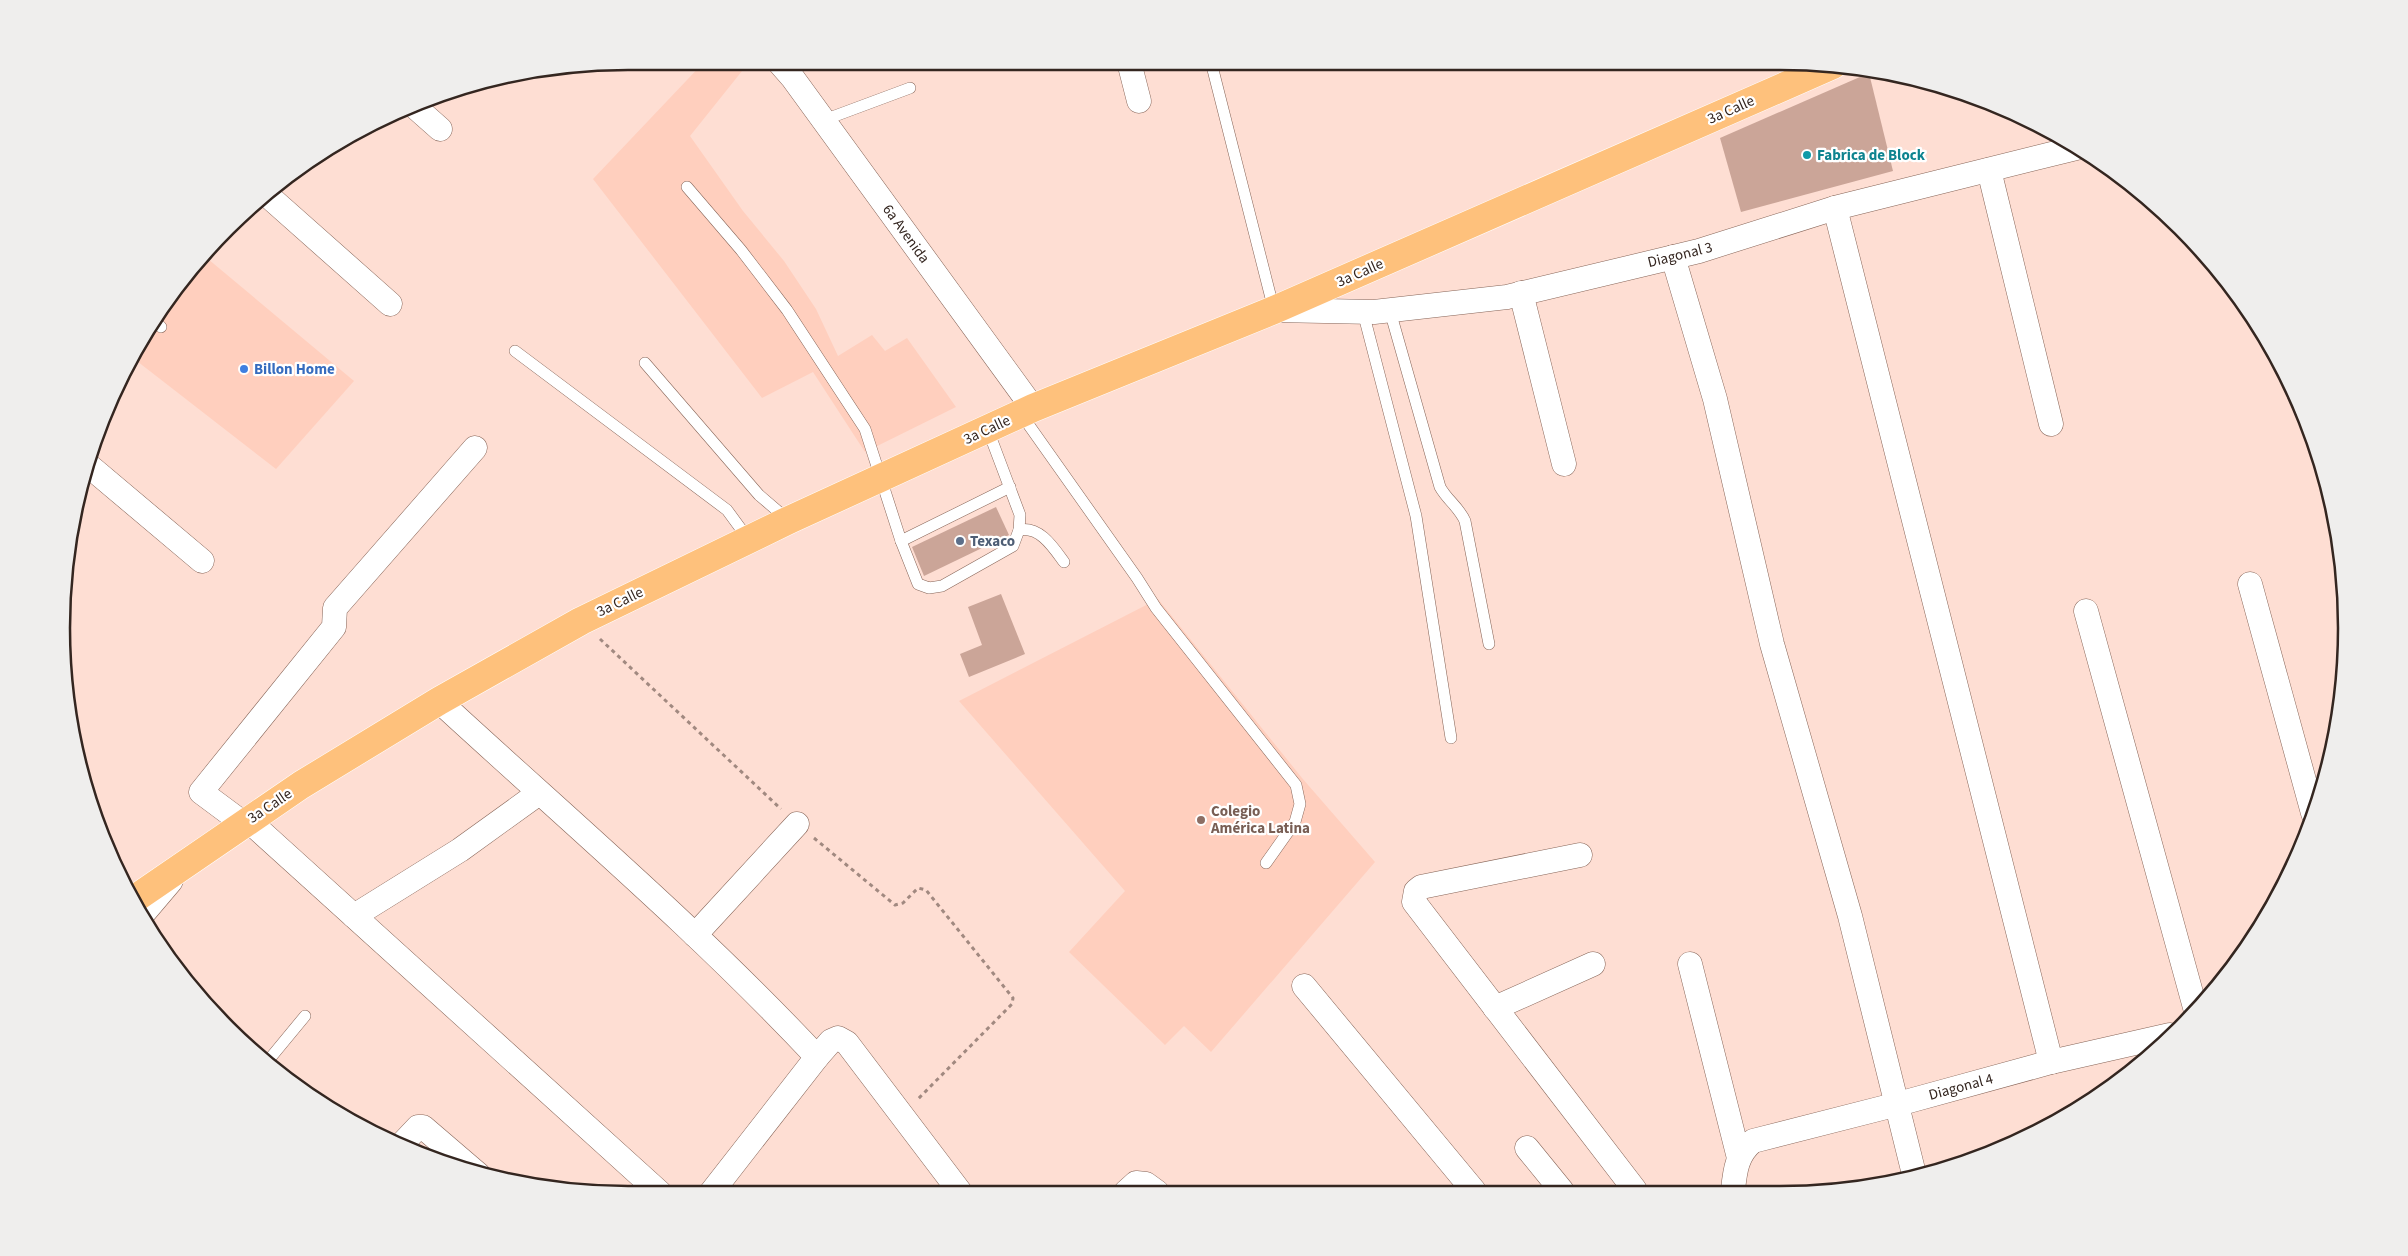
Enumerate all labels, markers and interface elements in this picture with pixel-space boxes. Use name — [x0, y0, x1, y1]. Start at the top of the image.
street label: 3a Calle — [1704, 90, 1758, 130]
place label: Fabrica de Block — [1817, 145, 1926, 166]
marker: Fabrica de Block — [1801, 149, 1813, 161]
street label: 6a Avenida — [877, 200, 935, 268]
street label: Diagonal 3 — [1645, 237, 1715, 273]
street label: 3a Calle — [1333, 253, 1387, 293]
place label: Billon Home — [254, 359, 335, 380]
marker: Billon Home — [238, 363, 250, 375]
street label: 3a Calle — [960, 410, 1014, 450]
place label: Texaco — [970, 531, 1015, 552]
marker: Texaco — [954, 535, 966, 547]
street label: 3a Calle — [593, 582, 647, 622]
street label: 3a Calle — [244, 784, 296, 828]
place label: Colegio América Latina — [1210, 801, 1310, 839]
marker: Colegio América Latina — [1195, 814, 1207, 826]
street label: Diagonal 4 — [1926, 1068, 1996, 1106]

